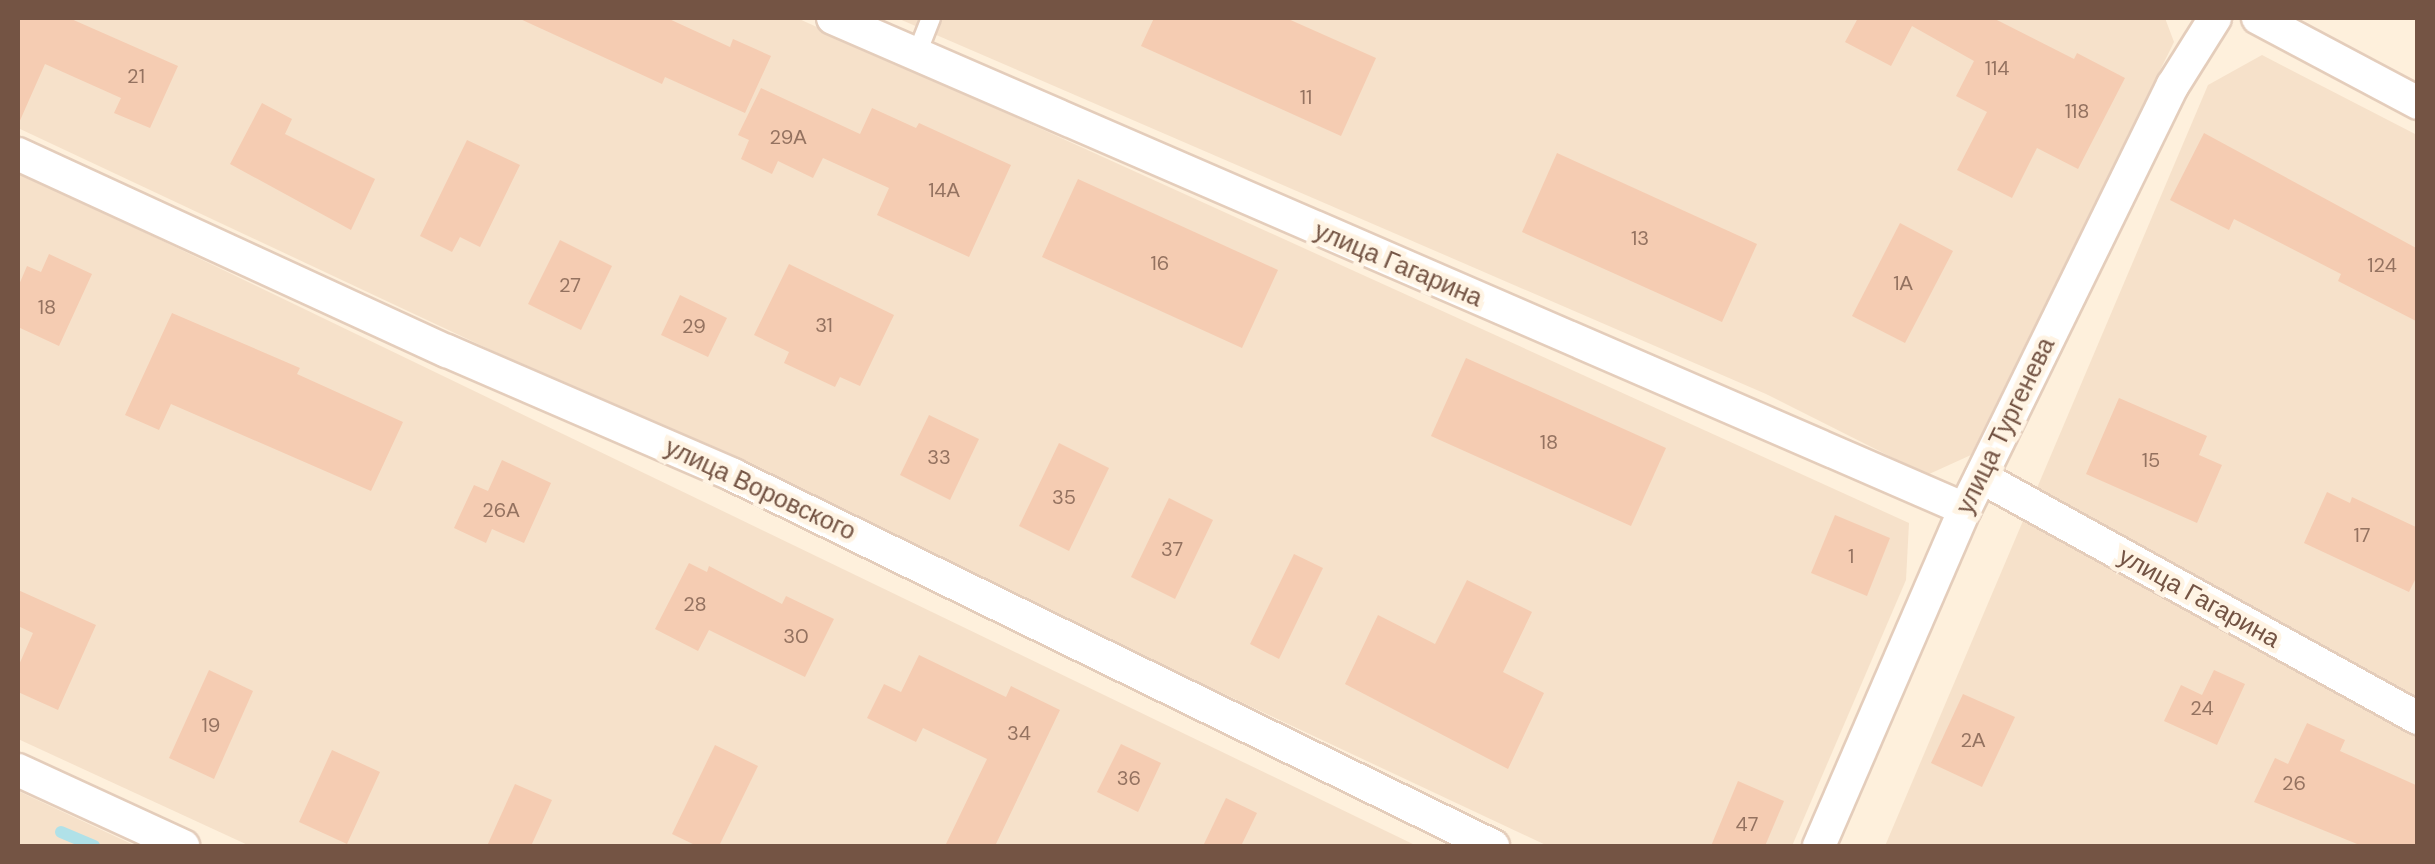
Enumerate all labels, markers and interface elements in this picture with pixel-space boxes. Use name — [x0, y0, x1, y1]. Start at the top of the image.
house number: 114 — [1985, 56, 2009, 80]
house number: 21 — [127, 64, 145, 88]
house number: 11 — [1300, 85, 1312, 109]
house number: 118 — [2065, 99, 2089, 123]
house number: 29А — [769, 125, 807, 149]
house number: 14А — [928, 178, 960, 202]
street label: улица Гагарина — [1310, 216, 1486, 314]
house number: 13 — [1631, 226, 1649, 250]
house number: 16 — [1151, 251, 1169, 275]
house number: 124 — [2367, 253, 2397, 277]
house number: 1А — [1893, 271, 1913, 295]
house number: 27 — [559, 273, 581, 297]
house number: 18 — [38, 295, 56, 319]
house number: 31 — [815, 313, 833, 337]
house number: 29 — [682, 314, 706, 338]
street label: улица Тургенева — [1950, 333, 2062, 519]
house number: 18 — [1540, 430, 1558, 454]
street label: улица Воровского — [660, 433, 860, 547]
house number: 33 — [927, 445, 951, 469]
house number: 15 — [2142, 448, 2160, 472]
house number: 35 — [1052, 485, 1076, 509]
house number: 26А — [482, 498, 520, 522]
house number: 17 — [2354, 523, 2370, 547]
house number: 37 — [1161, 537, 1183, 561]
street label: улица Гагарина — [2113, 541, 2285, 655]
house number: 1 — [1848, 544, 1854, 568]
house number: 28 — [683, 592, 707, 616]
house number: 30 — [783, 624, 809, 648]
house number: 24 — [2190, 696, 2214, 720]
house number: 19 — [202, 713, 220, 737]
house number: 34 — [1007, 721, 1031, 745]
house number: 2А — [1961, 728, 1985, 752]
house number: 36 — [1117, 766, 1141, 790]
house number: 26 — [2282, 771, 2306, 795]
house number: 47 — [1736, 812, 1758, 836]

